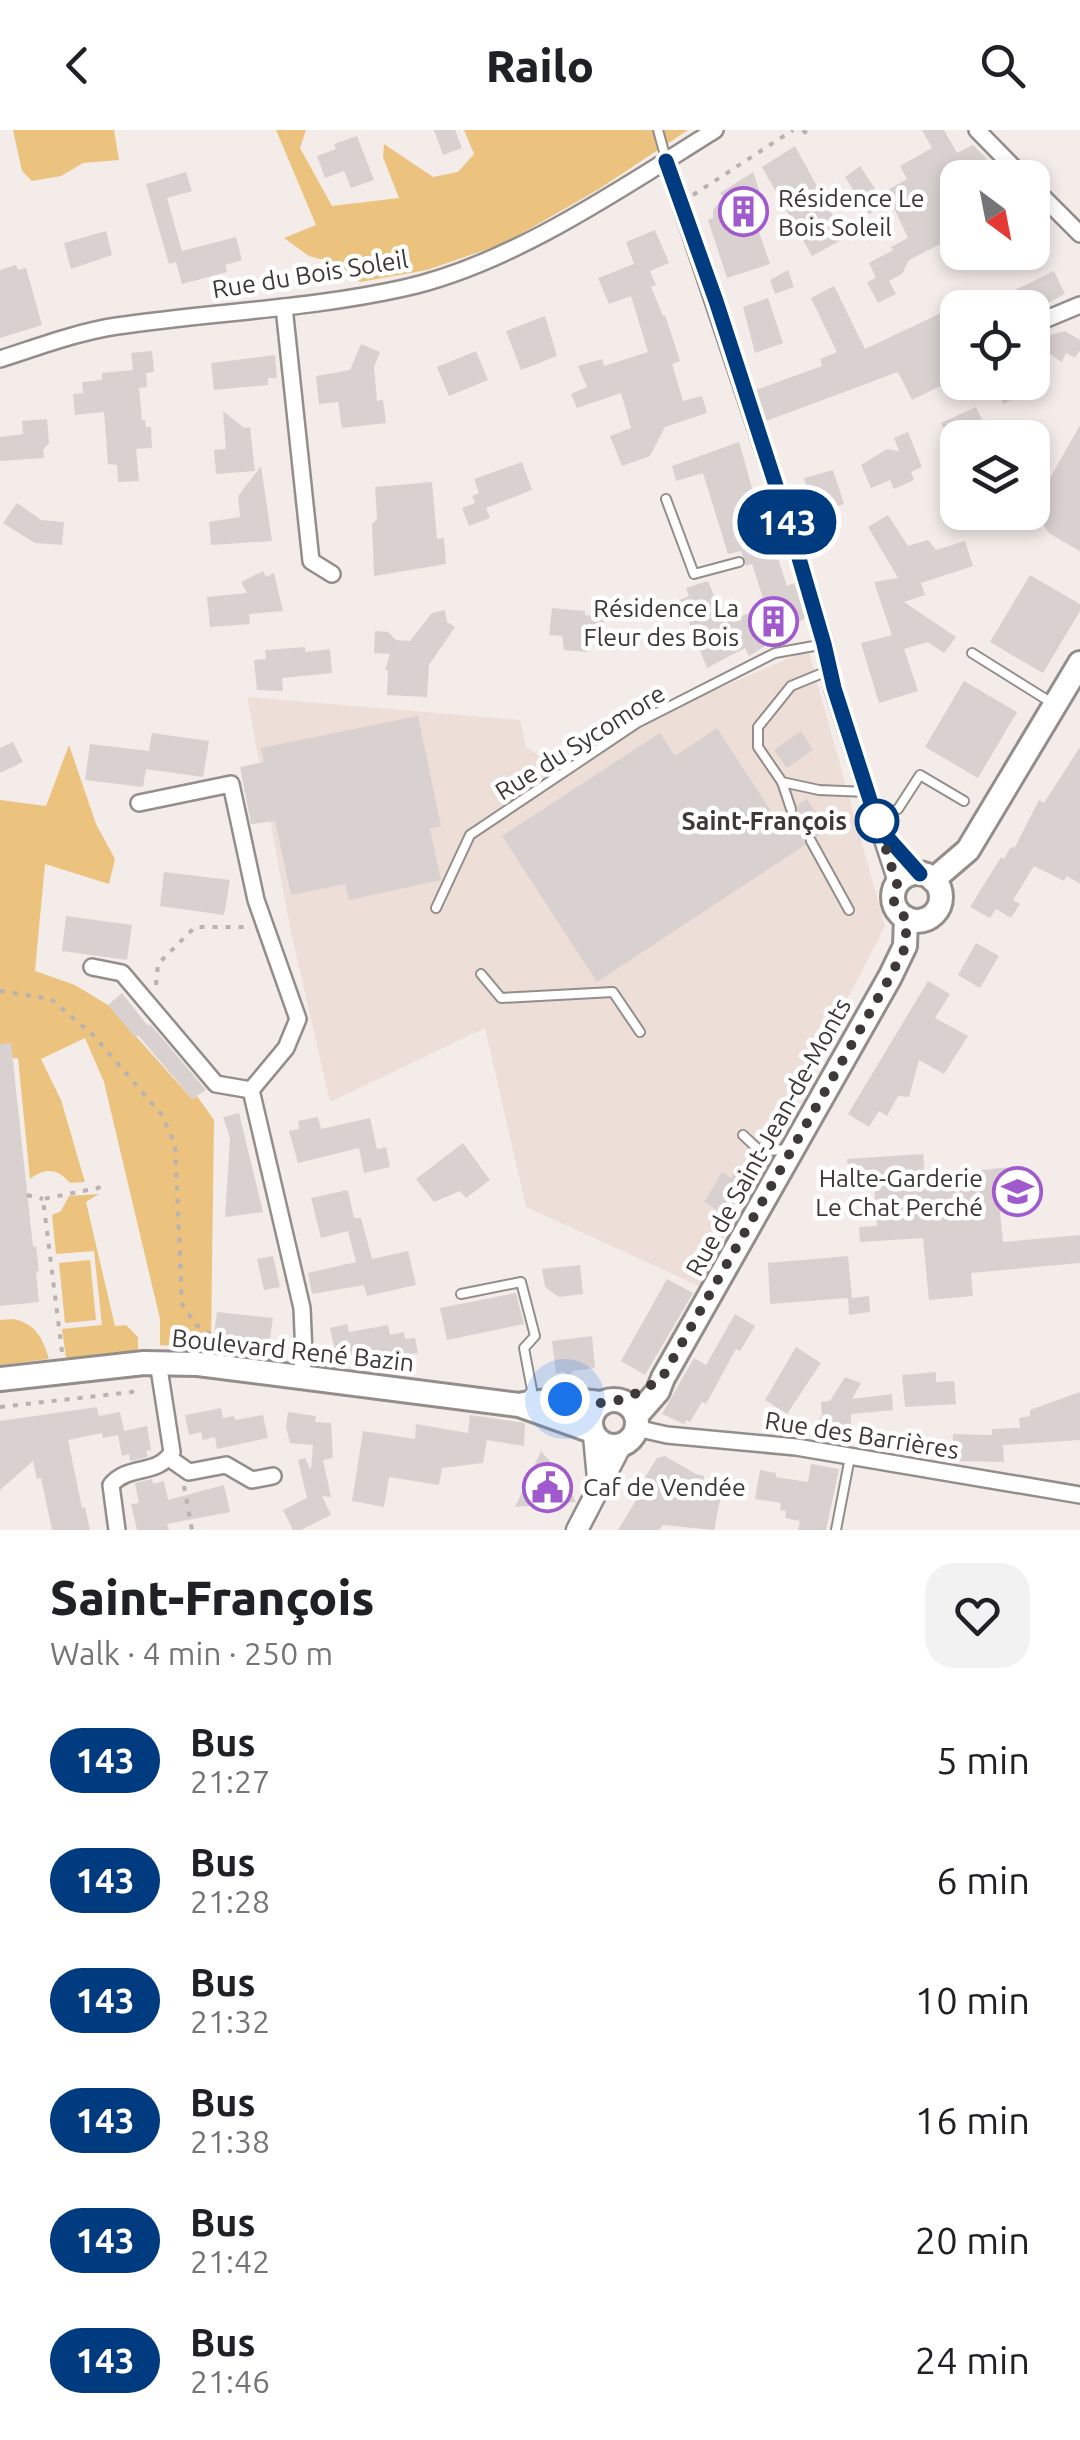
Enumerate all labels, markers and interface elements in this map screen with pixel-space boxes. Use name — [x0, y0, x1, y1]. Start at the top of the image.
icon: back — [50, 38, 105, 93]
icon: search — [975, 38, 1030, 93]
text: Railo — [486, 40, 594, 91]
north arrow — [940, 160, 1050, 270]
map controls — [940, 160, 1050, 530]
place label: Résidence Le Bois Soleil — [778, 184, 925, 241]
building icon: Résidence Le Bois Soleil — [717, 186, 769, 238]
street label: Rue du Bois Soleil — [210, 245, 410, 303]
button: locate — [940, 290, 1050, 400]
button: layers — [940, 420, 1050, 530]
line badge: 143 — [730, 490, 844, 554]
text: 143 — [757, 502, 817, 542]
place label: Résidence La Fleur des Bois — [584, 594, 739, 651]
building icon: Résidence La Fleur des Bois — [748, 596, 800, 648]
street label: Rue du Sycomore — [490, 679, 670, 805]
marker: Saint-François — [856, 800, 898, 842]
place label: Saint-François — [681, 807, 847, 836]
street label: Rue de Saint-Jean-de-Monts — [680, 993, 856, 1281]
place label: Halte-Garderie Le Chat Perché — [815, 1164, 983, 1221]
school or university icon: Halte-Garderie Le Chat Perché — [992, 1166, 1044, 1218]
street label: Boulevard René Bazin — [170, 1323, 416, 1377]
your location — [540, 1374, 590, 1424]
street label: Rue des Barrières — [763, 1406, 961, 1464]
public building icon: Caf de Vendée — [522, 1461, 574, 1513]
place label: Caf de Vendée — [583, 1473, 746, 1501]
button: heart — [925, 1563, 1030, 1668]
text: Saint-François — [50, 1570, 375, 1624]
text: Walk · 4 min · 250 m — [50, 1635, 333, 1671]
text: Bus — [190, 1721, 255, 1763]
text: 5 min — [936, 1739, 1030, 1781]
text: 143 — [75, 1740, 135, 1780]
text: 21:27 — [190, 1763, 270, 1799]
text: Bus — [190, 1841, 255, 1883]
text: 6 min — [936, 1859, 1030, 1901]
text: 143 — [75, 1860, 135, 1900]
text: 21:28 — [190, 1883, 270, 1919]
text: Bus — [190, 1961, 255, 2003]
text: 10 min — [915, 1979, 1030, 2021]
text: 143 — [75, 1980, 135, 2020]
text: 21:32 — [190, 2003, 270, 2039]
text: Bus — [190, 2081, 255, 2123]
text: 16 min — [915, 2099, 1030, 2141]
text: 143 — [75, 2100, 135, 2140]
text: 21:38 — [190, 2123, 270, 2159]
text: Bus — [190, 2201, 255, 2243]
text: 20 min — [915, 2219, 1030, 2261]
text: 143 — [75, 2220, 135, 2260]
text: 21:42 — [190, 2243, 270, 2279]
text: Bus — [190, 2321, 255, 2363]
text: 24 min — [915, 2339, 1030, 2381]
text: 143 — [75, 2340, 135, 2380]
text: 21:46 — [190, 2363, 270, 2399]

